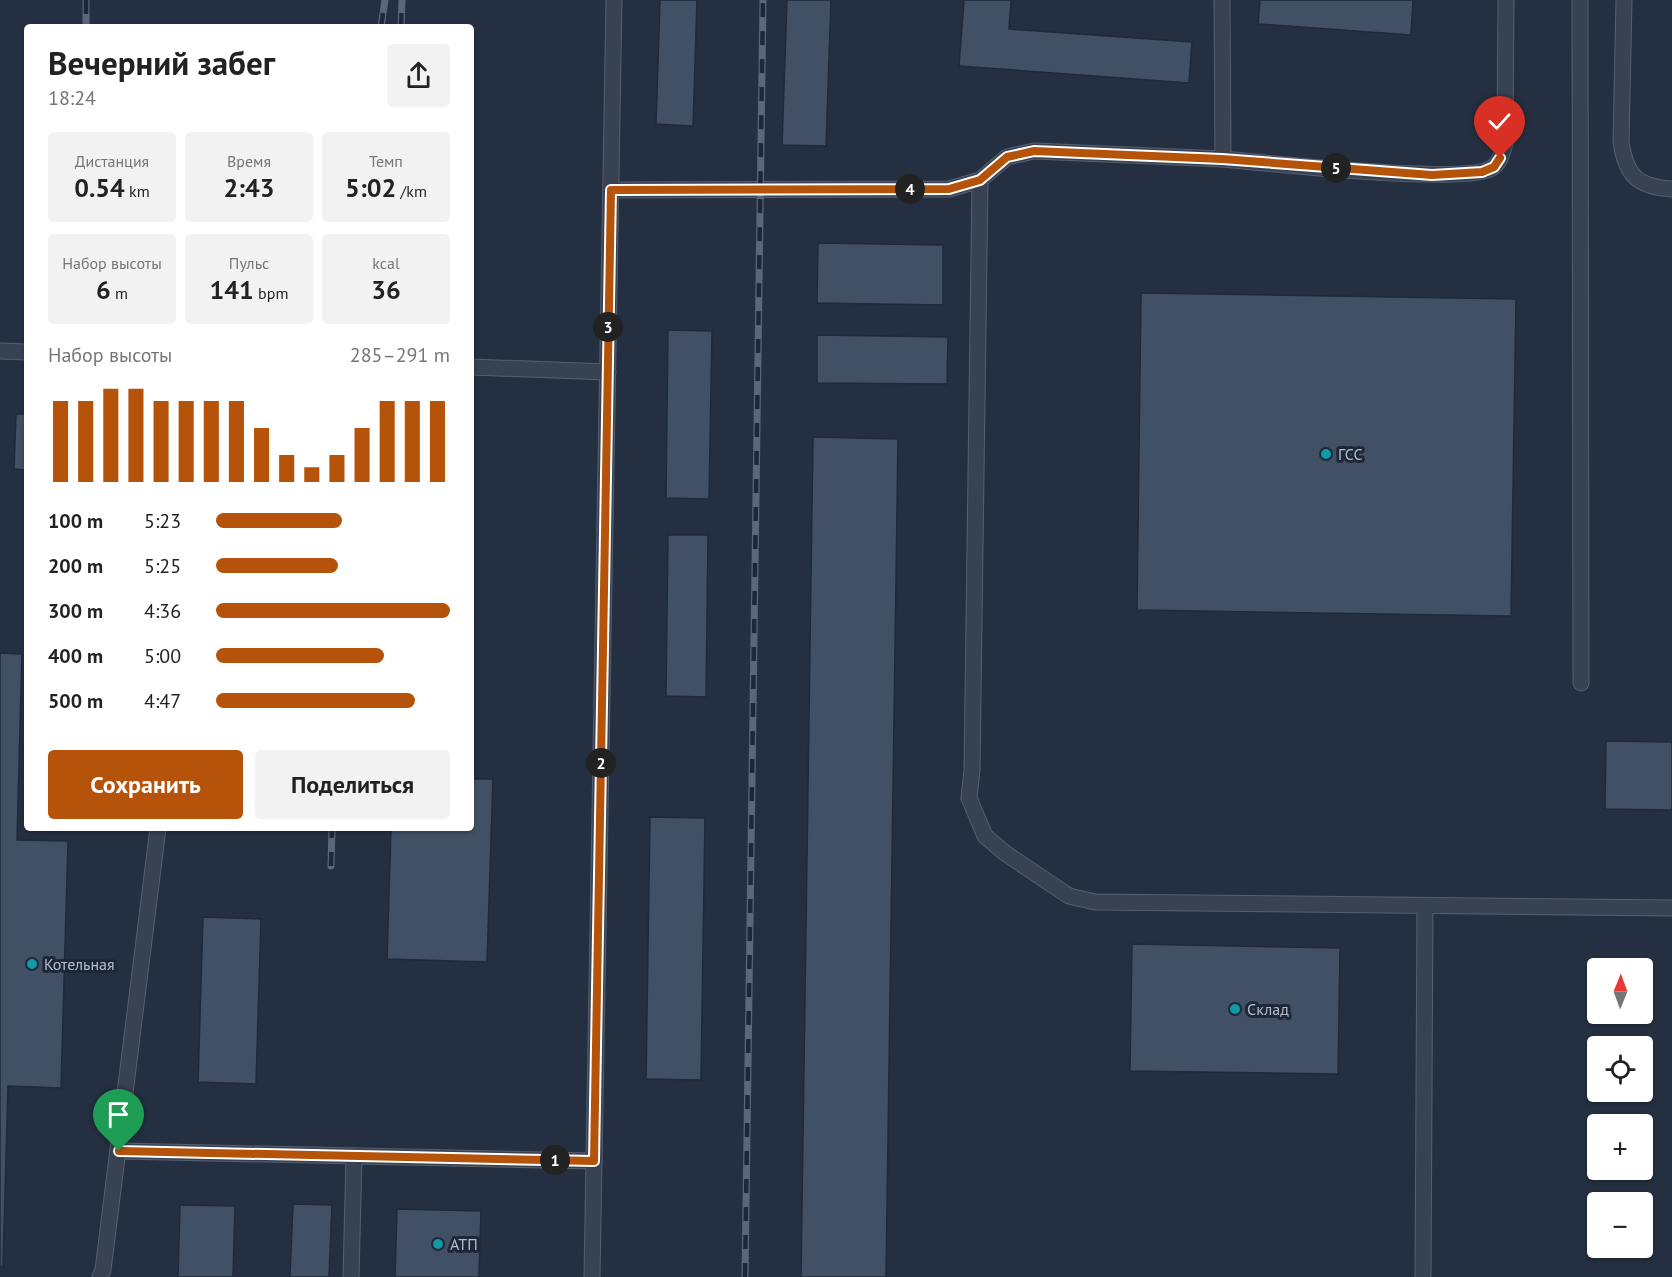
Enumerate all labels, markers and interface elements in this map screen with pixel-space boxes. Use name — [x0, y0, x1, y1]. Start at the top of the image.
text: Вечерний забег — [48, 41, 275, 84]
button: share — [387, 44, 450, 107]
text: 18:24 — [48, 85, 96, 111]
pin — [1474, 96, 1525, 158]
icon: check — [1483, 105, 1516, 138]
text: Дистанция — [75, 151, 149, 171]
text: Время — [227, 151, 271, 171]
text: Темп — [369, 151, 403, 171]
pin: 5 — [1321, 153, 1351, 183]
text: 5 — [1331, 158, 1341, 178]
text: 0.54 — [74, 171, 125, 204]
text: 2:43 — [223, 171, 275, 204]
text: 5:02 — [345, 171, 396, 204]
pin: 4 — [895, 174, 925, 204]
text: 4 — [905, 179, 915, 199]
text: km — [125, 181, 150, 201]
text: /km — [396, 181, 427, 201]
text: Набор высоты — [62, 253, 162, 273]
text: Пульс — [229, 253, 269, 273]
text: kcal — [372, 253, 400, 273]
text: 6 — [96, 273, 111, 306]
text: 141 — [210, 273, 254, 306]
text: 36 — [371, 273, 401, 306]
text: m — [111, 283, 128, 303]
text: bpm — [254, 283, 288, 303]
pin: 3 — [593, 312, 623, 342]
text: 3 — [603, 317, 613, 337]
text: Набор высоты — [48, 342, 172, 368]
text: 285–291 m — [350, 342, 450, 368]
place label: ГСС — [1338, 444, 1363, 464]
marker: ГСС — [1319, 447, 1333, 461]
text: 100 m — [48, 508, 103, 534]
text: 5:23 — [144, 508, 181, 534]
text: 200 m — [48, 553, 103, 579]
text: 5:25 — [144, 553, 181, 579]
text: 300 m — [48, 598, 103, 624]
text: 4:36 — [144, 598, 181, 624]
text: 400 m — [48, 643, 103, 669]
text: 5:00 — [144, 643, 181, 669]
text: 500 m — [48, 688, 103, 714]
text: 4:47 — [144, 688, 181, 714]
pin: 2 — [586, 748, 616, 778]
button: Сохранить — [48, 750, 243, 819]
button: Поделиться — [255, 750, 450, 819]
text: 2 — [596, 753, 606, 773]
place label: Котельная — [44, 954, 115, 974]
marker: Котельная — [25, 957, 39, 971]
north arrow — [1587, 958, 1653, 1024]
map controls — [1587, 958, 1653, 1258]
place label: Склад — [1247, 999, 1289, 1019]
marker: Склад — [1228, 1002, 1242, 1016]
button: locate — [1587, 1036, 1653, 1102]
pin — [93, 1089, 144, 1151]
icon: arrive — [102, 1098, 135, 1131]
button: + — [1587, 1114, 1653, 1180]
pin: 1 — [540, 1145, 570, 1175]
text: 1 — [550, 1150, 560, 1170]
button: − — [1587, 1192, 1653, 1258]
place label: АТП — [450, 1234, 478, 1254]
marker: АТП — [431, 1237, 445, 1251]

